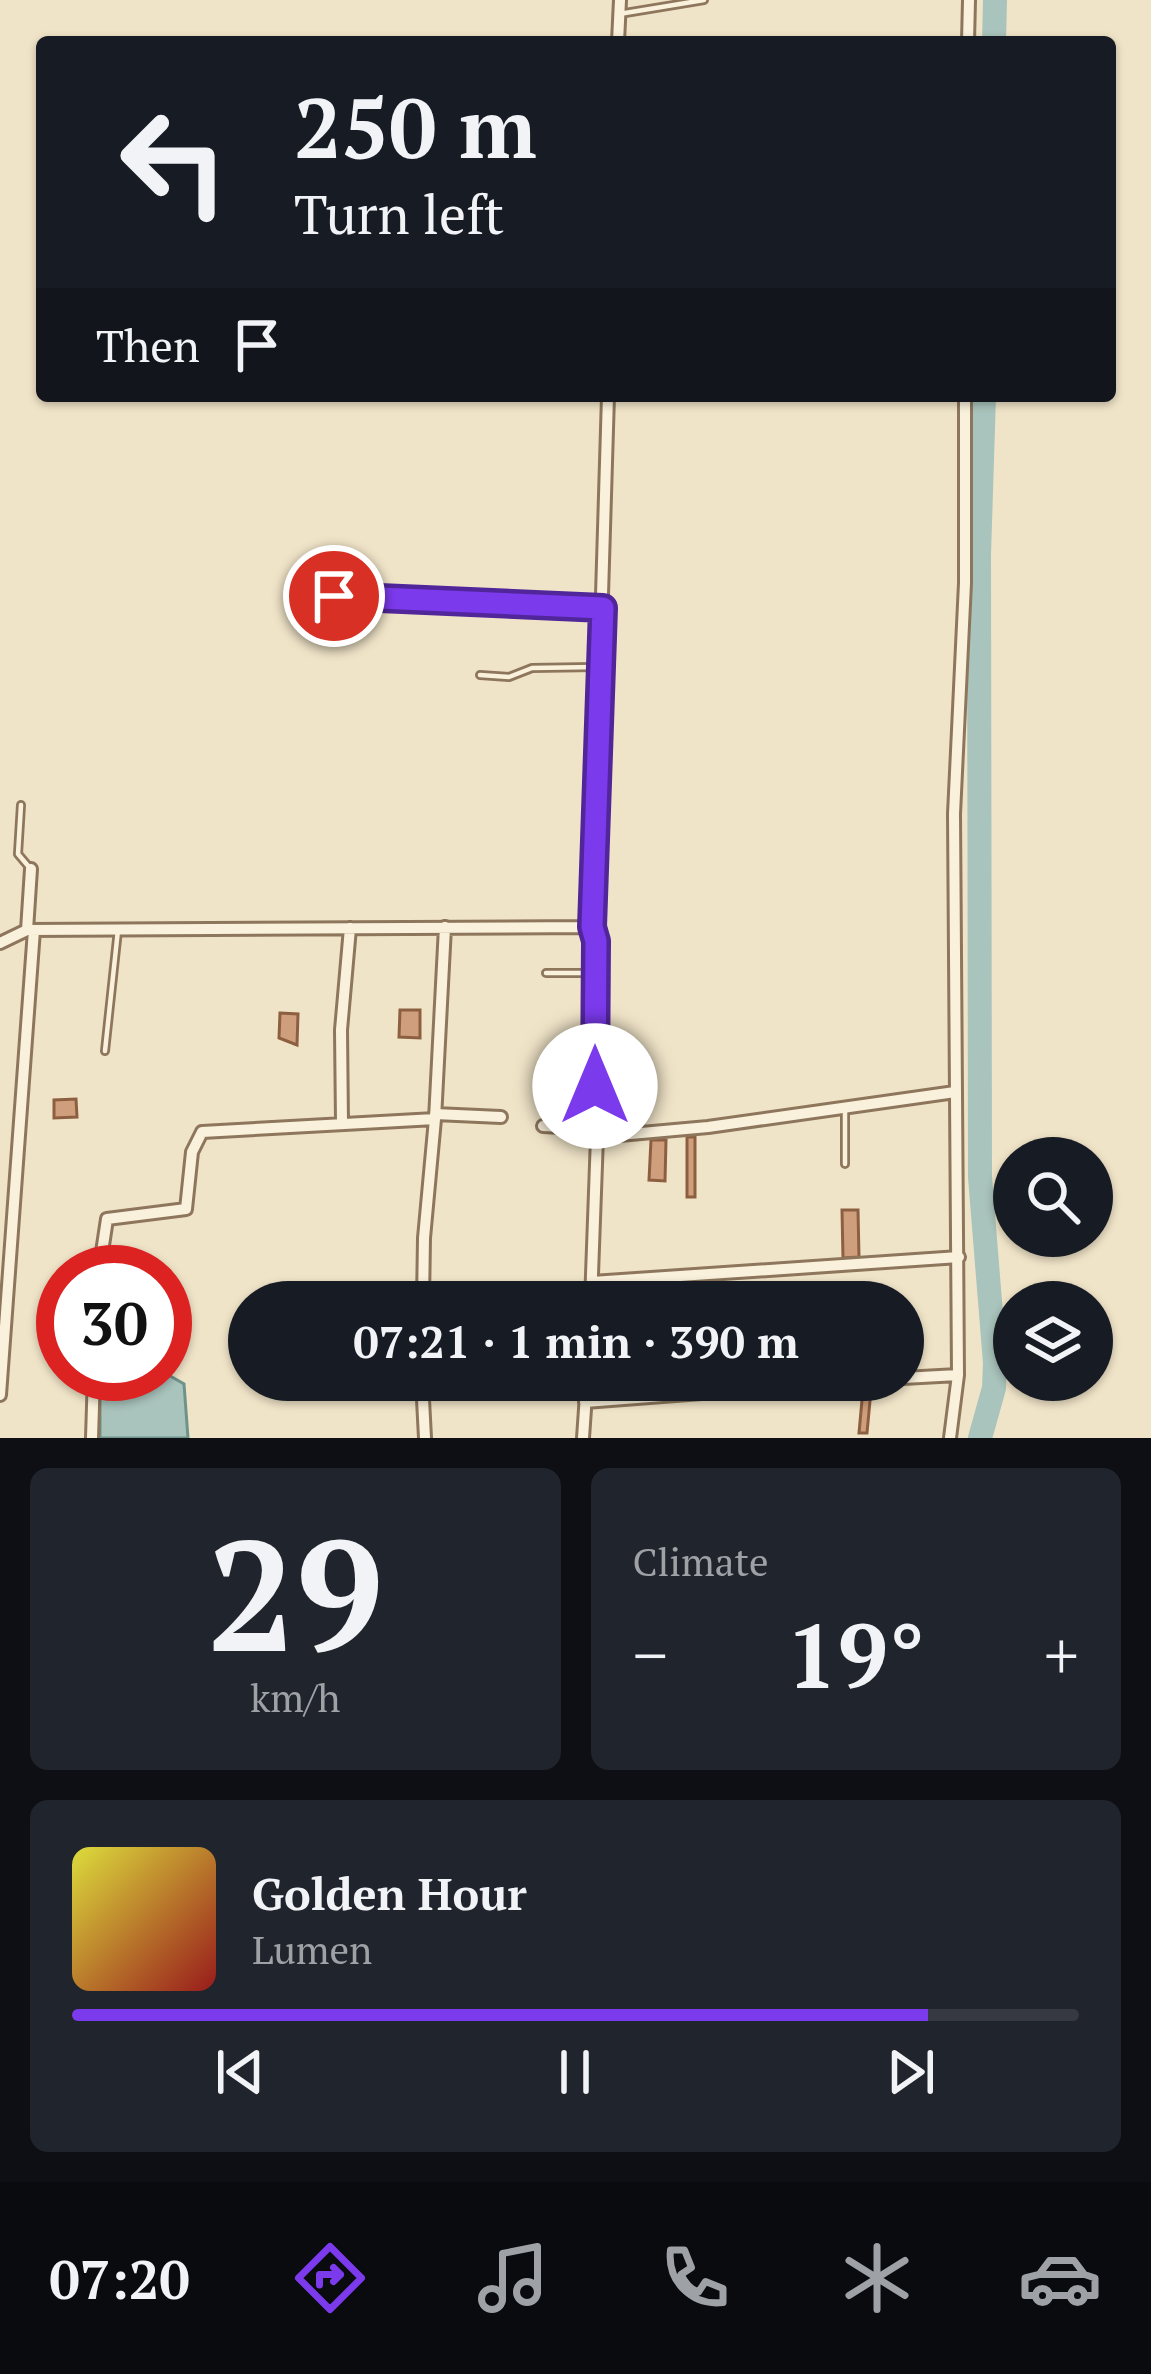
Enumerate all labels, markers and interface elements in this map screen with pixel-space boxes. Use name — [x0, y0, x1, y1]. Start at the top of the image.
text: 250 m — [294, 71, 537, 182]
icon: left — [96, 84, 252, 240]
text: Turn left — [294, 178, 504, 249]
icon: arrive — [224, 312, 290, 378]
text: Then — [96, 315, 200, 375]
pin — [283, 545, 385, 647]
icon: arrive — [301, 563, 367, 629]
position arrow — [532, 1023, 658, 1149]
map controls — [993, 1137, 1113, 1401]
button: search — [993, 1137, 1113, 1257]
speed limit sign: 30 — [36, 1245, 192, 1401]
button: layers — [993, 1281, 1113, 1401]
text: 07:21 · 1 min · 390 m — [353, 1311, 799, 1371]
text: 29 — [207, 1489, 383, 1696]
text: Climate — [633, 1535, 769, 1587]
text: 19° — [786, 1594, 925, 1714]
text: − — [633, 1610, 668, 1698]
text: + — [1044, 1610, 1079, 1698]
text: km/h — [250, 1671, 340, 1723]
text: Golden Hour — [252, 1863, 527, 1923]
text: Lumen — [252, 1923, 372, 1975]
icon: previous — [207, 2039, 273, 2105]
icon: pause — [542, 2039, 608, 2105]
icon: next — [878, 2039, 944, 2105]
icon: directions — [288, 2236, 372, 2320]
icon: music — [471, 2236, 555, 2320]
icon: phone — [653, 2236, 737, 2320]
icon: climate — [835, 2236, 919, 2320]
icon: car — [1018, 2236, 1102, 2320]
text: 07:20 — [49, 2243, 190, 2314]

